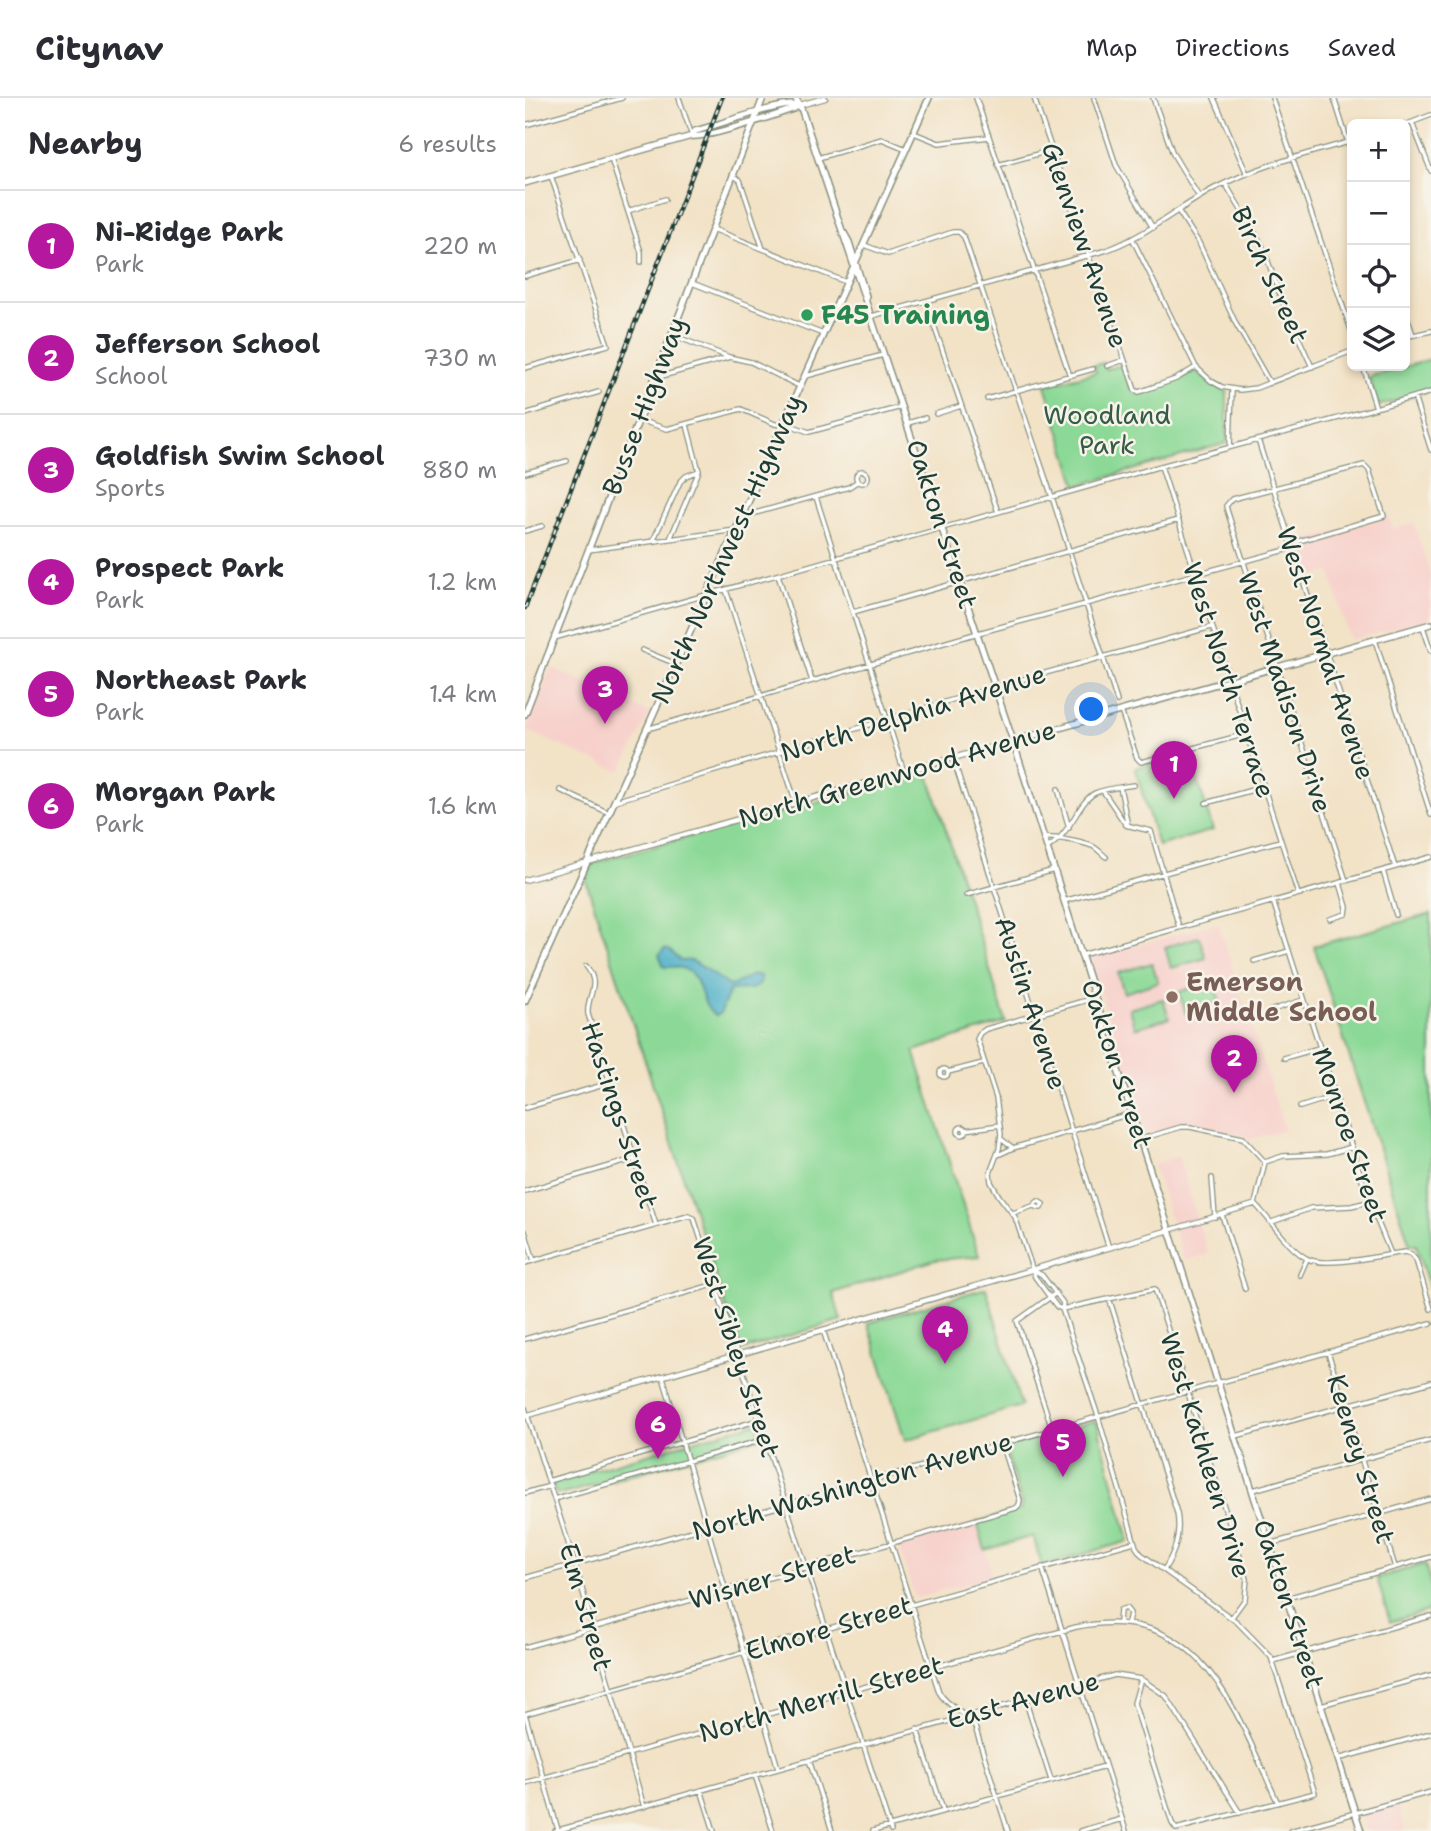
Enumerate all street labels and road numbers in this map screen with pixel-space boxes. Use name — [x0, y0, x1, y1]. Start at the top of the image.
street label: Glenview Avenue — [1034, 137, 1137, 352]
street label: Birch Street — [1223, 201, 1317, 349]
street label: Busse Highway — [593, 312, 694, 500]
street label: North Northwest Highway — [642, 389, 811, 709]
street label: Oakton Street — [899, 435, 986, 613]
street label: West Normal Avenue — [1269, 522, 1384, 784]
street label: West North Terrace — [1175, 557, 1284, 802]
street label: West Madison Drive — [1230, 567, 1341, 817]
street label: North Delphia Avenue — [776, 655, 1050, 770]
street label: North Greenwood Avenue — [734, 711, 1060, 836]
street label: Austin Avenue — [987, 912, 1076, 1094]
street label: Oakton Street — [1074, 975, 1161, 1153]
street label: Hastings Street — [574, 1017, 667, 1213]
street label: Monroe Street — [1304, 1043, 1397, 1227]
street label: West Sibley Street — [684, 1232, 789, 1462]
street label: West Kathleen Drive — [1152, 1328, 1260, 1582]
street label: Keeney Street — [1319, 1370, 1404, 1548]
street label: North Washington Avenue — [687, 1423, 1016, 1548]
street label: Oakton Street — [1246, 1515, 1333, 1693]
street label: Wisner Street — [684, 1536, 859, 1617]
street label: Elm Street — [552, 1539, 621, 1675]
street label: Elmore Street — [741, 1587, 916, 1668]
street label: North Merrill Street — [695, 1647, 947, 1750]
street label: East Avenue — [943, 1662, 1103, 1737]

